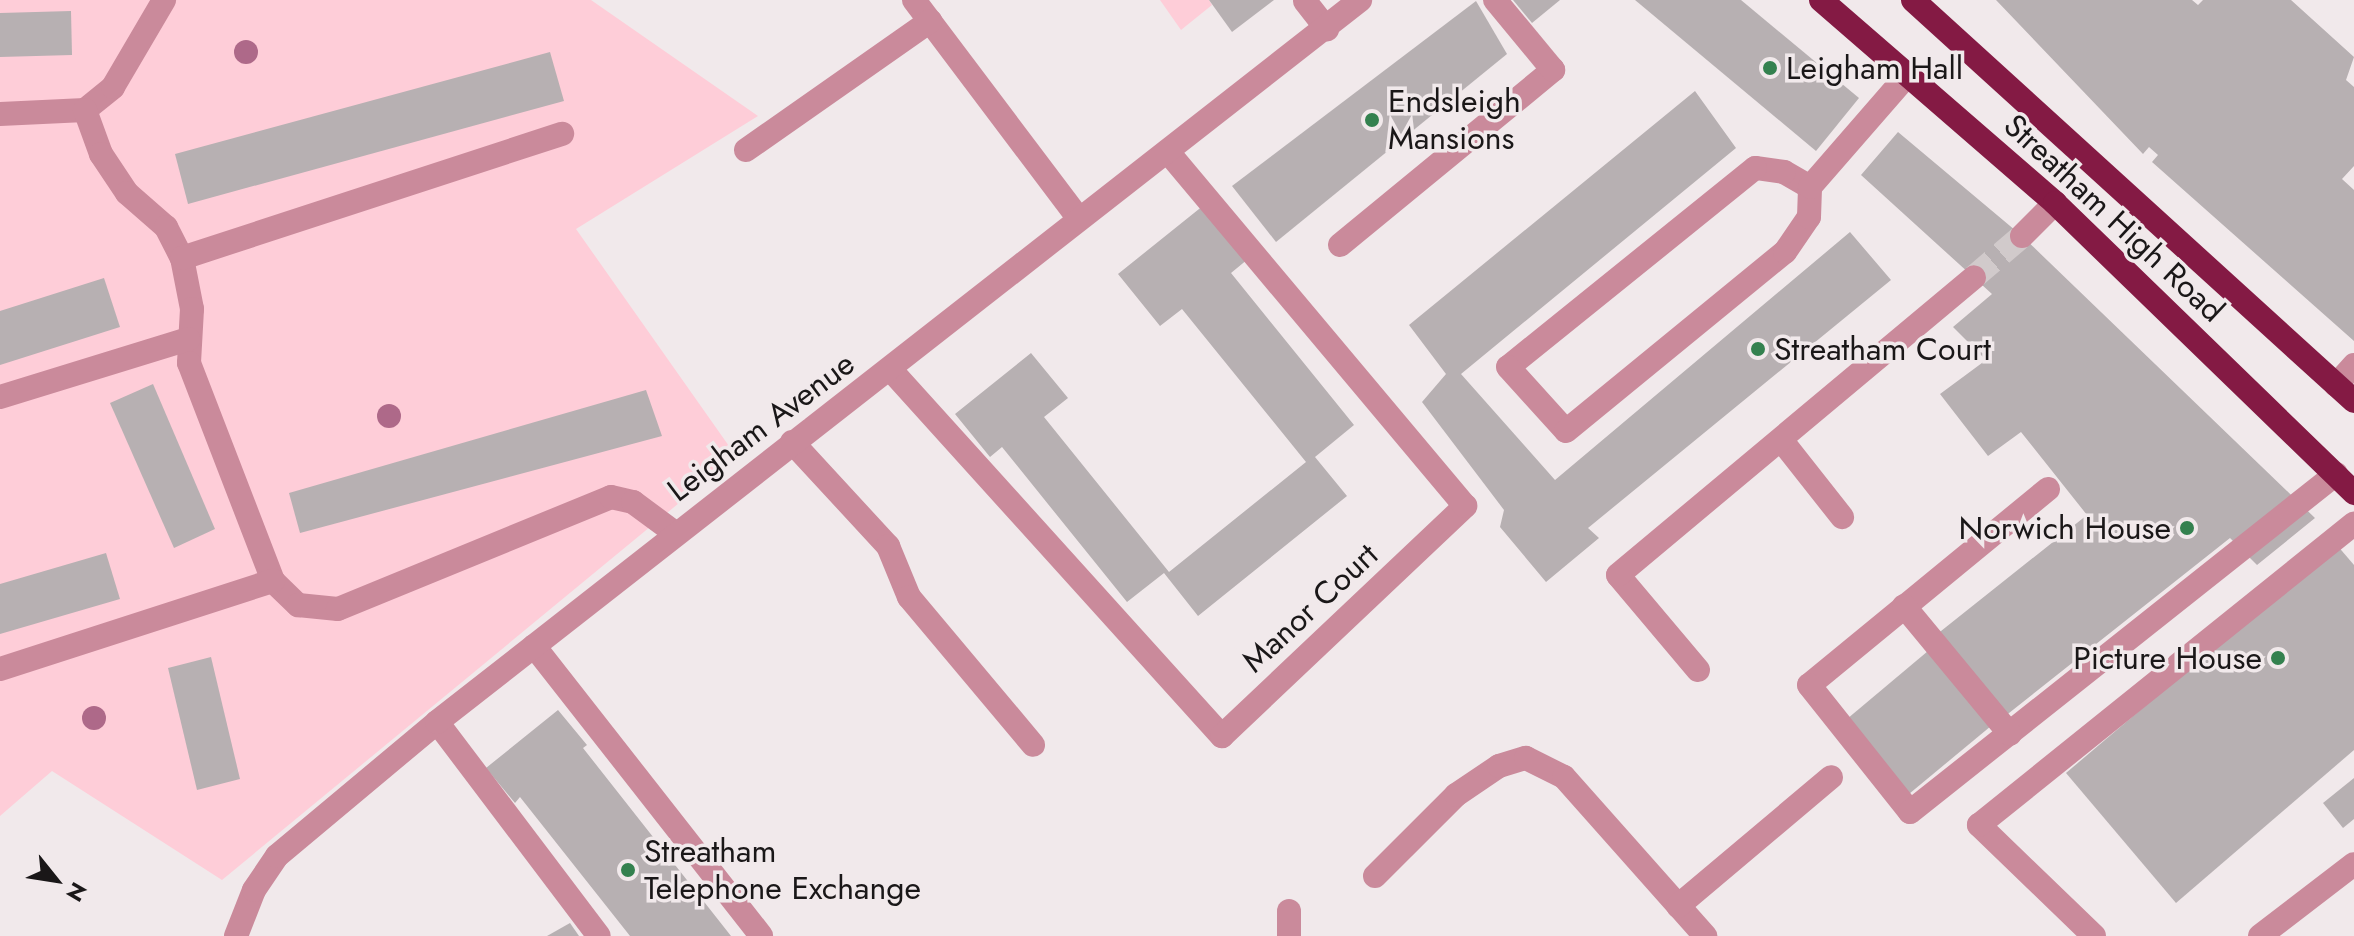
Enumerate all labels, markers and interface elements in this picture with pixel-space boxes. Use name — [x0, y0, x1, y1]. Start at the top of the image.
place label: Leigham Hall — [1786, 49, 1963, 87]
marker: Leigham Hall — [1761, 59, 1779, 77]
place label: Endsleigh Mansions — [1388, 83, 1521, 158]
street label: Streatham High Road — [1996, 106, 2232, 330]
marker: Endsleigh Mansions — [1363, 111, 1381, 129]
place label: Streatham Court — [1774, 330, 1991, 368]
marker: Streatham Court — [1749, 340, 1767, 358]
street label: Leigham Avenue — [660, 344, 862, 510]
place label: Norwich House — [1958, 509, 2171, 547]
marker: Norwich House — [2178, 519, 2196, 537]
street label: Manor Court — [1234, 536, 1386, 680]
place label: Picture House — [2073, 639, 2262, 677]
marker: Picture House — [2269, 649, 2287, 667]
place label: Streatham Telephone Exchange — [644, 833, 921, 908]
north arrow — [16, 840, 96, 920]
marker: Streatham Telephone Exchange — [619, 861, 637, 879]
text: N — [59, 876, 95, 908]

